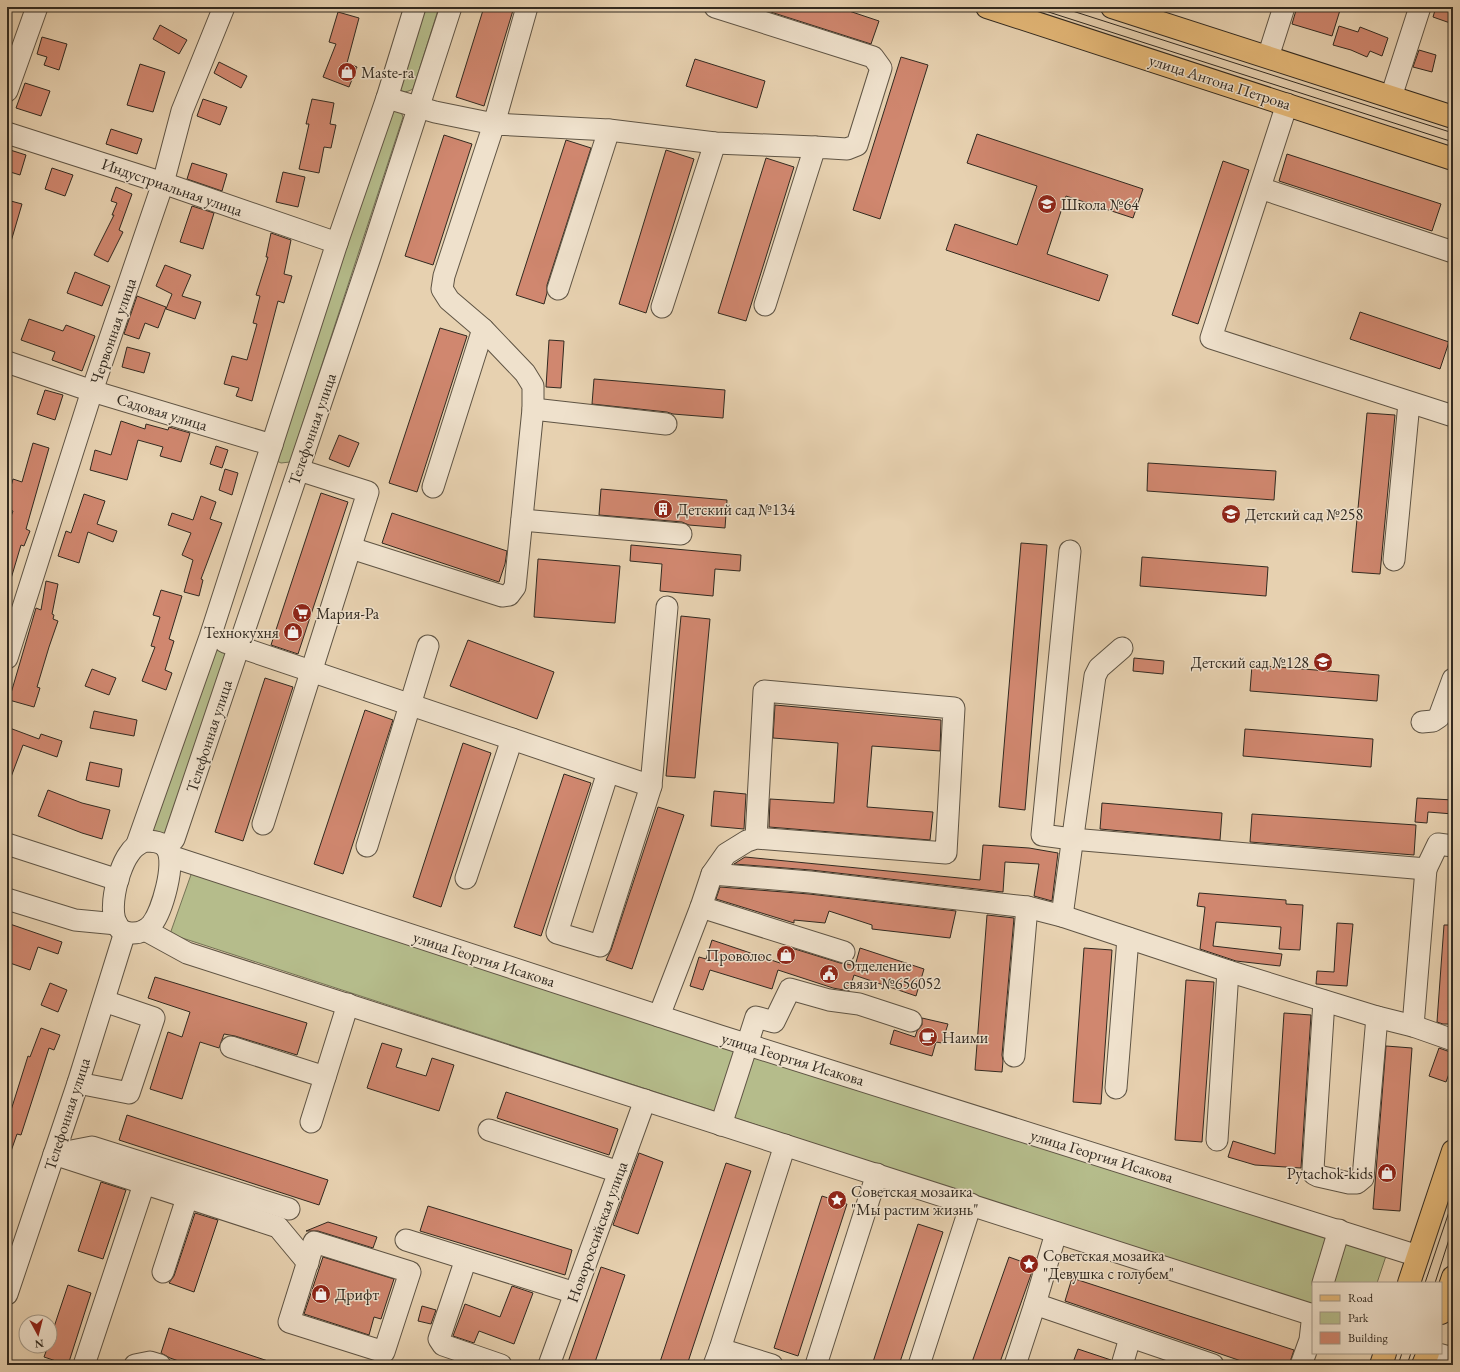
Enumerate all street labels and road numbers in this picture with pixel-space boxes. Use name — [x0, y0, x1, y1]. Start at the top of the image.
street label: улица Антона Петрова — [1146, 49, 1294, 115]
street label: Индустриальная улица — [99, 153, 246, 221]
street label: Червонная улица — [85, 275, 141, 387]
street label: Телефонная улица — [283, 370, 341, 488]
street label: Садовая улица — [114, 388, 211, 436]
street label: Телефонная улица — [181, 676, 237, 795]
street label: улица Георгия Исакова — [410, 926, 558, 992]
street label: улица Георгия Исакова — [719, 1027, 867, 1091]
street label: Телефонная улица — [39, 1054, 95, 1173]
street label: улица Георгия Исакова — [1028, 1124, 1176, 1188]
street label: Новороссийская улица — [562, 1158, 633, 1306]

